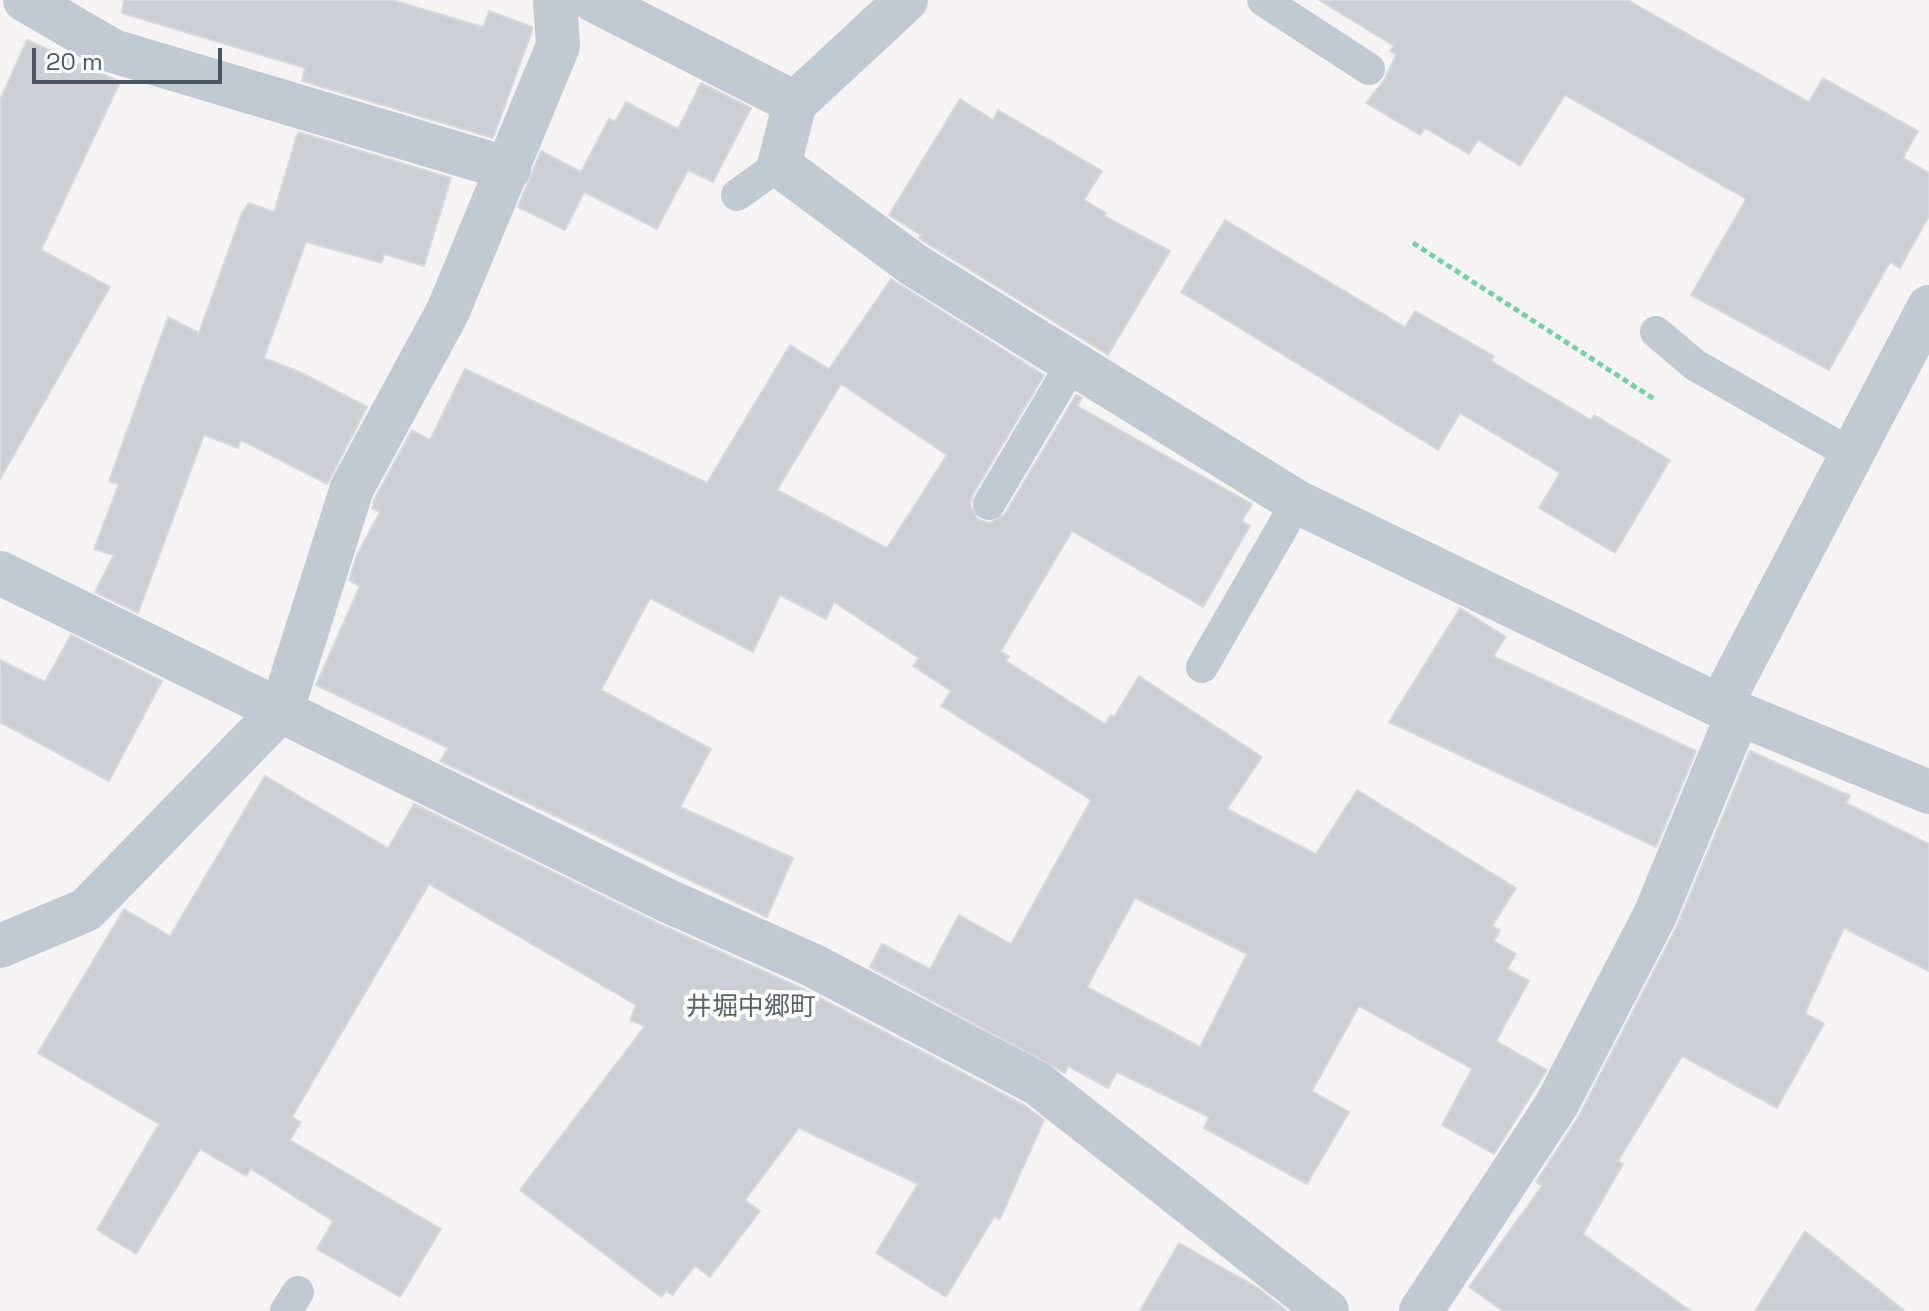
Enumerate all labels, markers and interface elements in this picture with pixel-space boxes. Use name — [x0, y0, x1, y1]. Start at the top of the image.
scale bar — [36, 32, 226, 82]
text: 20 m — [46, 46, 103, 77]
district label: 井堀中郷町 — [686, 992, 816, 1024]

